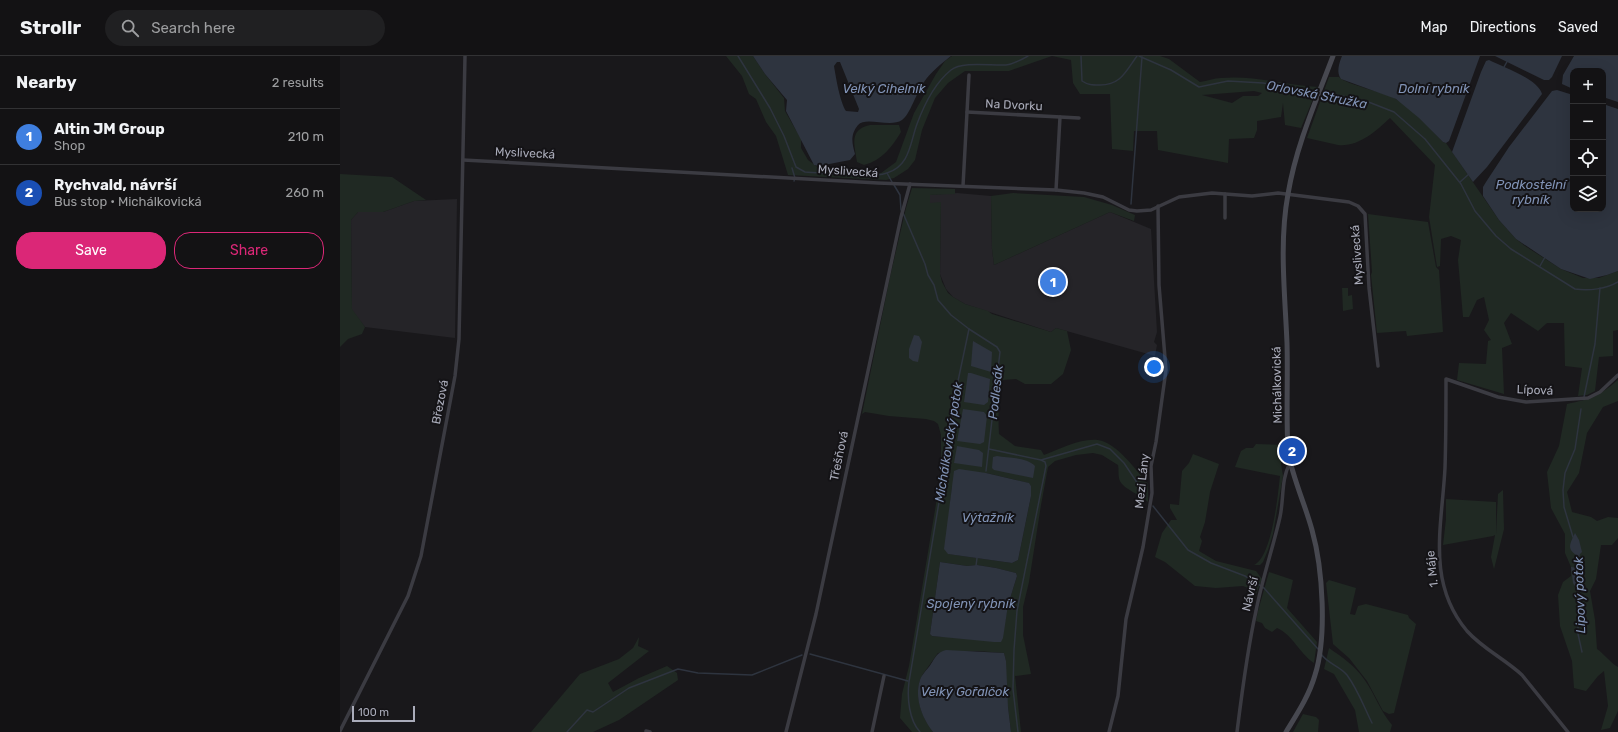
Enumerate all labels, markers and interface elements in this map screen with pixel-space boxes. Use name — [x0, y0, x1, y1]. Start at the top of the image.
search box — [105, 10, 385, 46]
text: Strollr — [20, 16, 81, 39]
icon: search — [119, 17, 141, 39]
text: Search here — [151, 19, 235, 37]
text: Map — [1421, 19, 1448, 36]
text: Directions — [1470, 19, 1536, 36]
text: Saved — [1558, 19, 1598, 36]
map controls — [1570, 68, 1606, 212]
button: + — [1570, 68, 1606, 104]
text: Nearby — [16, 72, 77, 92]
text: 2 results — [272, 75, 324, 90]
water label: Orlovská Stružka — [1265, 77, 1369, 112]
water label: Velký Cihelník — [842, 81, 926, 96]
water label: Dolní rybník — [1398, 81, 1470, 96]
street label: Na Dvorku — [985, 97, 1043, 113]
button: − — [1570, 104, 1606, 140]
text: Altin JM Group — [54, 120, 165, 138]
text: 1 — [26, 129, 32, 144]
text: 210 m — [288, 129, 324, 144]
text: Shop — [54, 138, 85, 153]
button: locate — [1570, 140, 1606, 176]
street label: Myslivecká — [494, 144, 556, 162]
street label: Myslivecká — [817, 162, 879, 180]
text: Rychvald, návrší — [54, 176, 177, 194]
button: layers — [1570, 176, 1606, 212]
water label: Podkostelní rybník — [1496, 177, 1568, 207]
text: 2 — [25, 185, 33, 200]
text: 260 m — [286, 185, 324, 200]
text: Bus stop · Michálkovická — [54, 194, 202, 209]
street label: Myslivecká — [1348, 224, 1366, 286]
button: Save — [16, 232, 166, 269]
button: Share — [174, 232, 324, 269]
pin: 1 — [1040, 267, 1066, 297]
street label: Michálkovická — [1269, 346, 1285, 424]
your location — [1144, 357, 1164, 377]
water label: Podlesák — [985, 364, 1006, 420]
street label: Březová — [429, 379, 451, 425]
water label: Michálkovický potok — [932, 381, 965, 503]
street label: Lípová — [1517, 382, 1553, 398]
street label: Třešňová — [827, 430, 851, 482]
pin: 2 — [1279, 436, 1305, 466]
street label: Mezi Lány — [1132, 452, 1152, 509]
water label: Výtažník — [962, 510, 1015, 525]
street label: 1. Máje — [1423, 550, 1441, 588]
water label: Lipový potok — [1571, 556, 1588, 634]
street label: Návrší — [1239, 574, 1261, 613]
water label: Spojený rybník — [926, 596, 1016, 611]
water label: Velký Gořalčok — [921, 684, 1010, 699]
scale bar — [352, 704, 415, 723]
text: 100 m — [358, 706, 389, 719]

